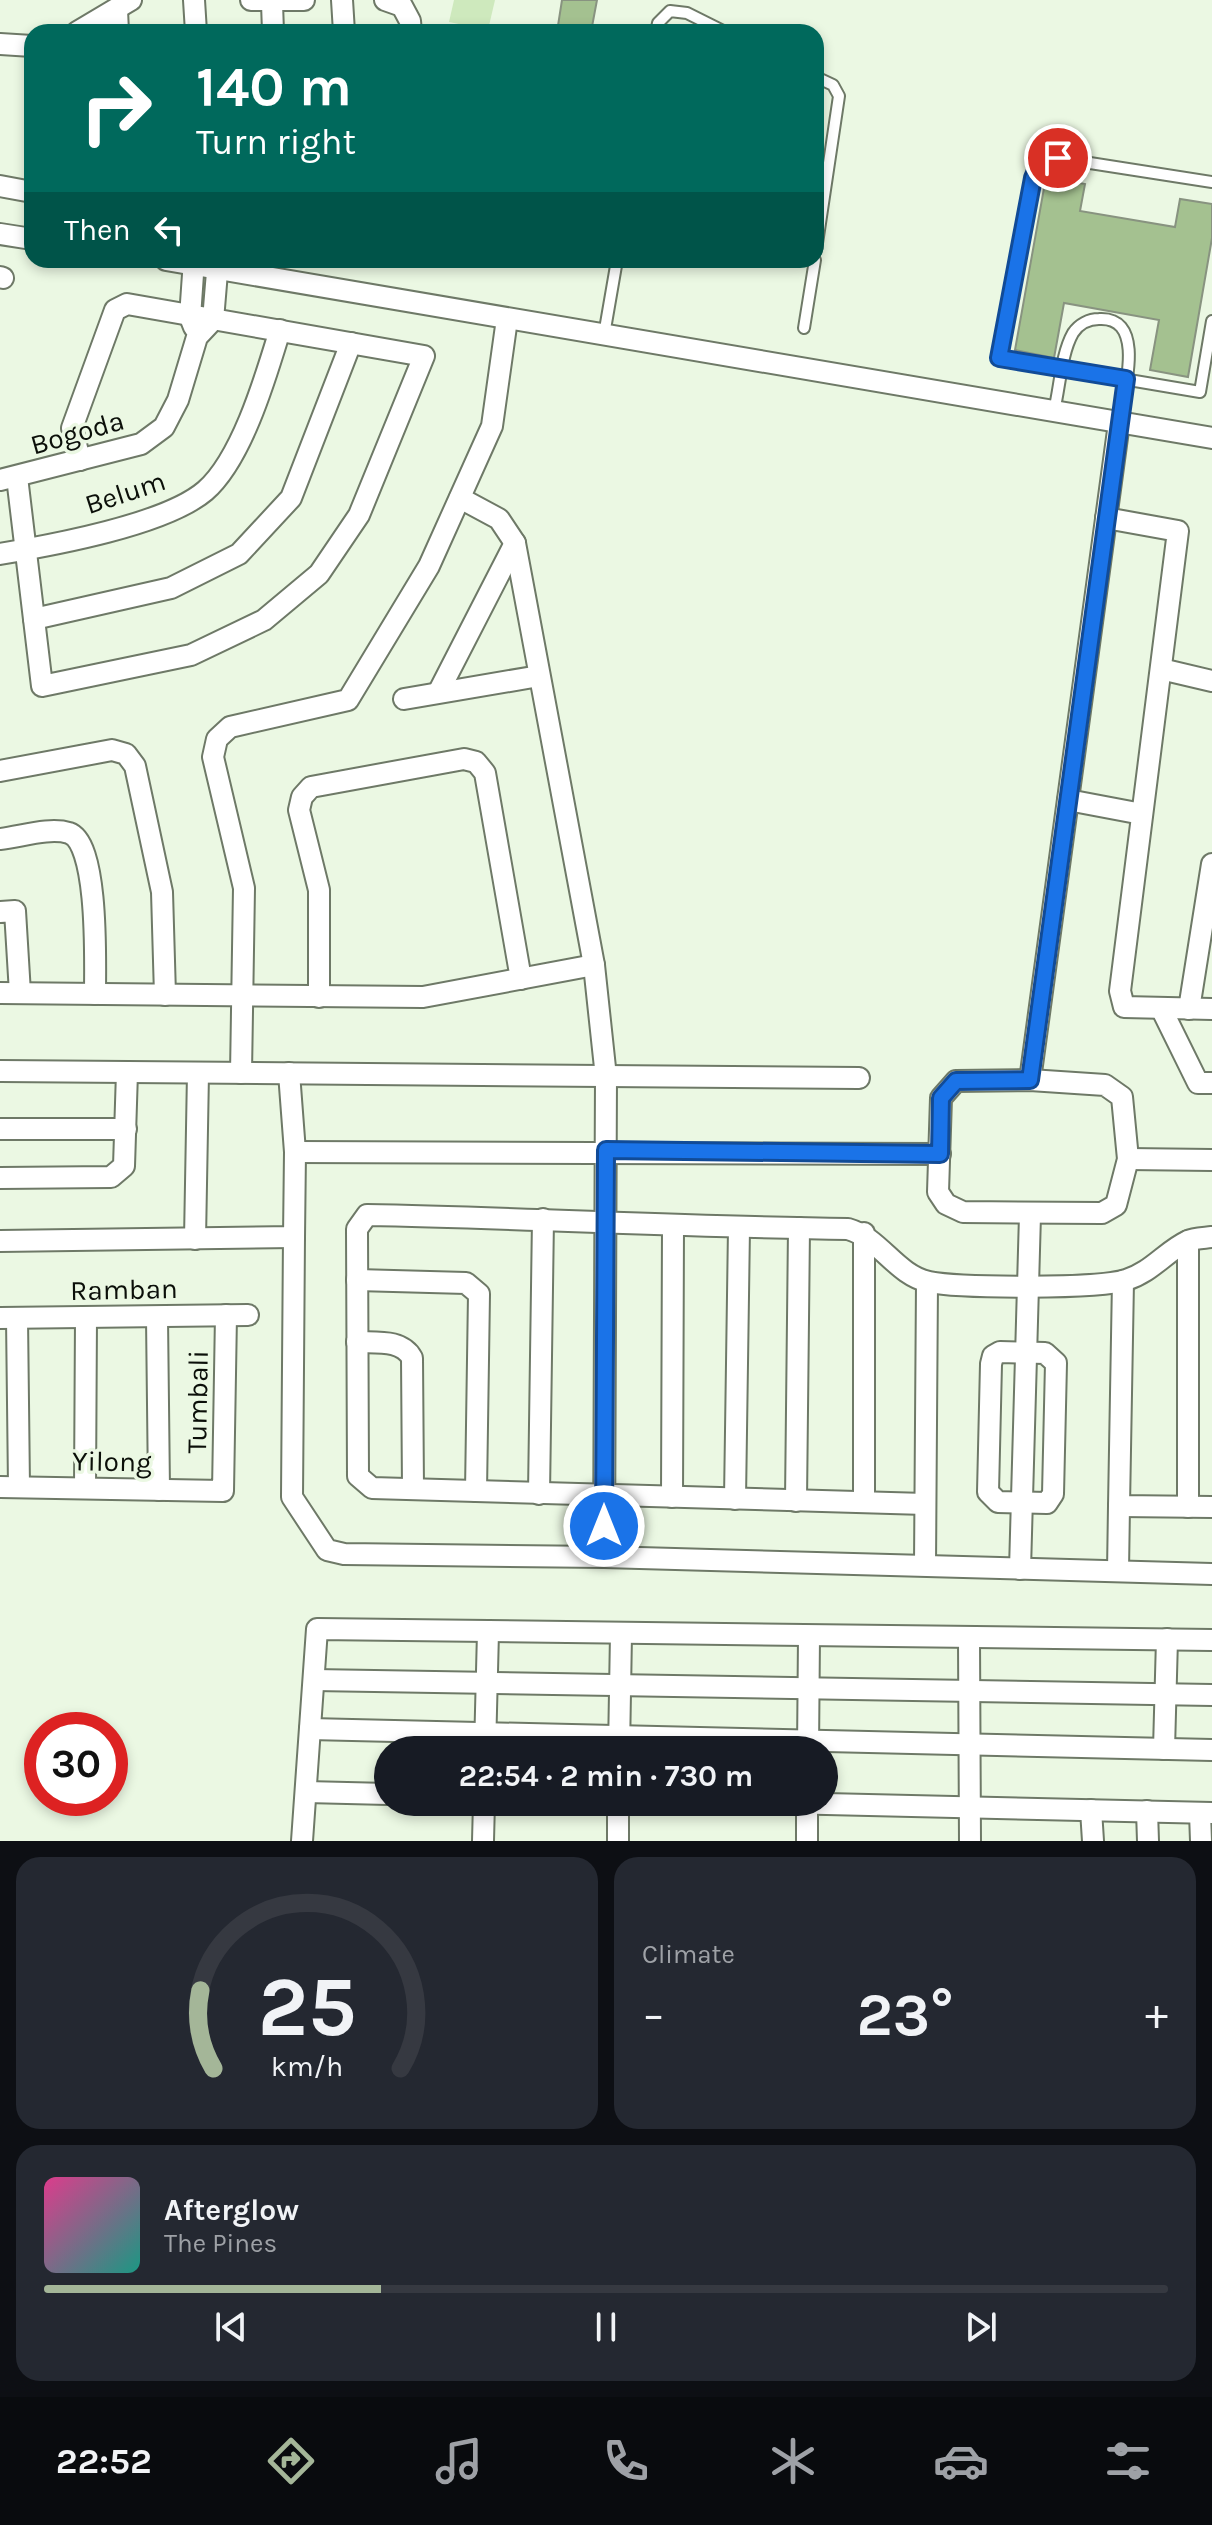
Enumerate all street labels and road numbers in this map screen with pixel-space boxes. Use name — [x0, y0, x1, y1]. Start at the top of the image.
street label: Bogoda — [27, 403, 128, 462]
street label: Belum — [81, 464, 170, 521]
street label: Ramban — [70, 1272, 178, 1307]
street label: Tumbali — [180, 1350, 215, 1454]
street label: Yilong — [72, 1444, 152, 1479]

